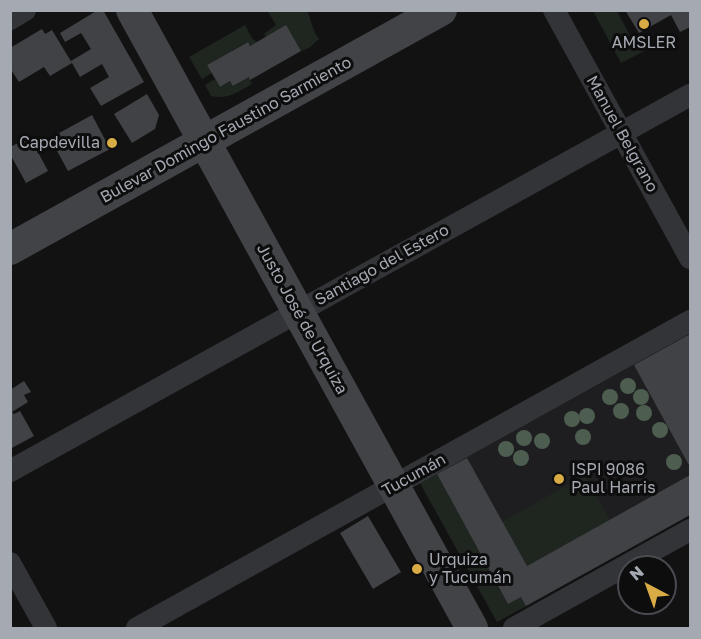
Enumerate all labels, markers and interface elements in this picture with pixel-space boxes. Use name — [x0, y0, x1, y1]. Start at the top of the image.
marker: AMSLER — [637, 17, 651, 31]
place label: AMSLER — [612, 33, 676, 53]
street label: Bulevar Domingo Faustino Sarmiento — [97, 53, 355, 207]
street label: Manuel Belgrano — [582, 72, 662, 196]
place label: Capdevilla — [19, 133, 100, 153]
marker: Capdevilla — [105, 136, 119, 150]
street label: Santiago del Estero — [312, 220, 452, 310]
street label: Justo José de Urquiza — [253, 240, 351, 398]
street label: Tucumán — [379, 450, 449, 500]
place label: ISPI 9086 Paul Harris — [571, 460, 656, 498]
marker: ISPI 9086 Paul Harris — [552, 472, 566, 486]
place label: Urquiza y Tucumán — [429, 550, 512, 588]
north arrow — [617, 555, 677, 615]
text: N — [625, 561, 648, 584]
marker: Urquiza y Tucumán — [410, 562, 424, 576]

